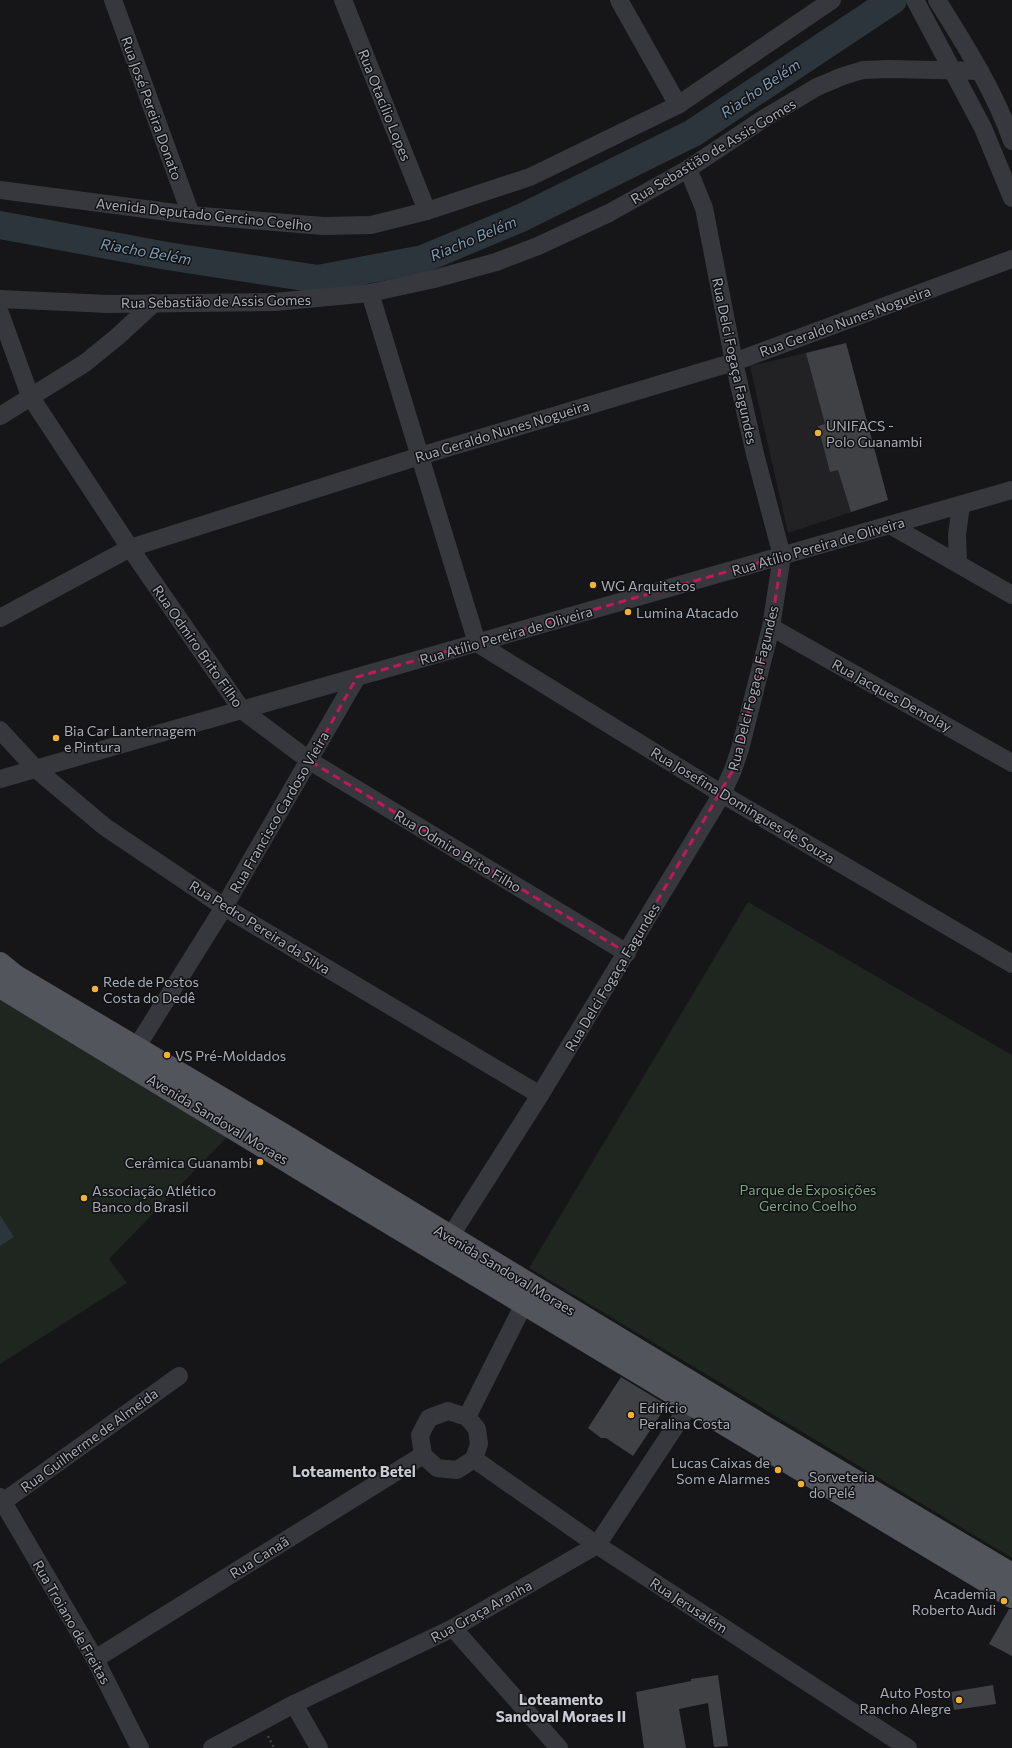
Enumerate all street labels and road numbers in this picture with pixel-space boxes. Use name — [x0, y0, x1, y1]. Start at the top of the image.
street label: Rua José Pereira Donato — [118, 34, 186, 182]
street label: Rua Otacílio Lopes — [355, 47, 415, 163]
street label: Rua Sebastião de Assis Gomes — [627, 95, 799, 207]
street label: Avenida Deputado Gercino Coelho — [95, 194, 313, 234]
street label: Rua Delci Fogaça Fagundes — [709, 276, 761, 446]
street label: Rua Geraldo Nunes Nogueira — [757, 282, 933, 360]
street label: Rua Sebastião de Assis Gomes — [121, 291, 311, 311]
street label: Rua Geraldo Nunes Nogueira — [413, 396, 591, 466]
street label: Rua Atílio Pereira de Oliveira — [730, 513, 906, 579]
street label: Rua Odmiro Brito Filho — [149, 582, 247, 710]
street label: Rua Atílio Pereira de Oliveira — [418, 602, 594, 668]
street label: Rua Delci Fogaça Fagundes — [724, 604, 782, 772]
street label: Rua Jacques Demolay — [829, 655, 955, 735]
street label: Rua Francisco Cardoso Vieira — [226, 728, 332, 896]
street label: Rua Josefina Domingues de Souza — [648, 743, 838, 867]
street label: Rua Odmiro Brito Filho — [391, 806, 525, 896]
street label: Rua Pedro Pereira da Silva — [186, 877, 334, 977]
street label: Rua Delci Fogaça Fagundes — [561, 900, 663, 1054]
street label: Avenida Sandoval Moraes — [144, 1070, 292, 1168]
street label: Avenida Sandoval Moraes — [431, 1221, 579, 1319]
street label: Rua Guilherme de Almeida — [17, 1384, 161, 1496]
street label: Rua Canaã — [226, 1532, 292, 1582]
street label: Rua Troiano de Freitas — [30, 1557, 114, 1687]
street label: Rua Jerusalém — [647, 1574, 731, 1636]
street label: Rua Graça Aranha — [428, 1576, 534, 1646]

